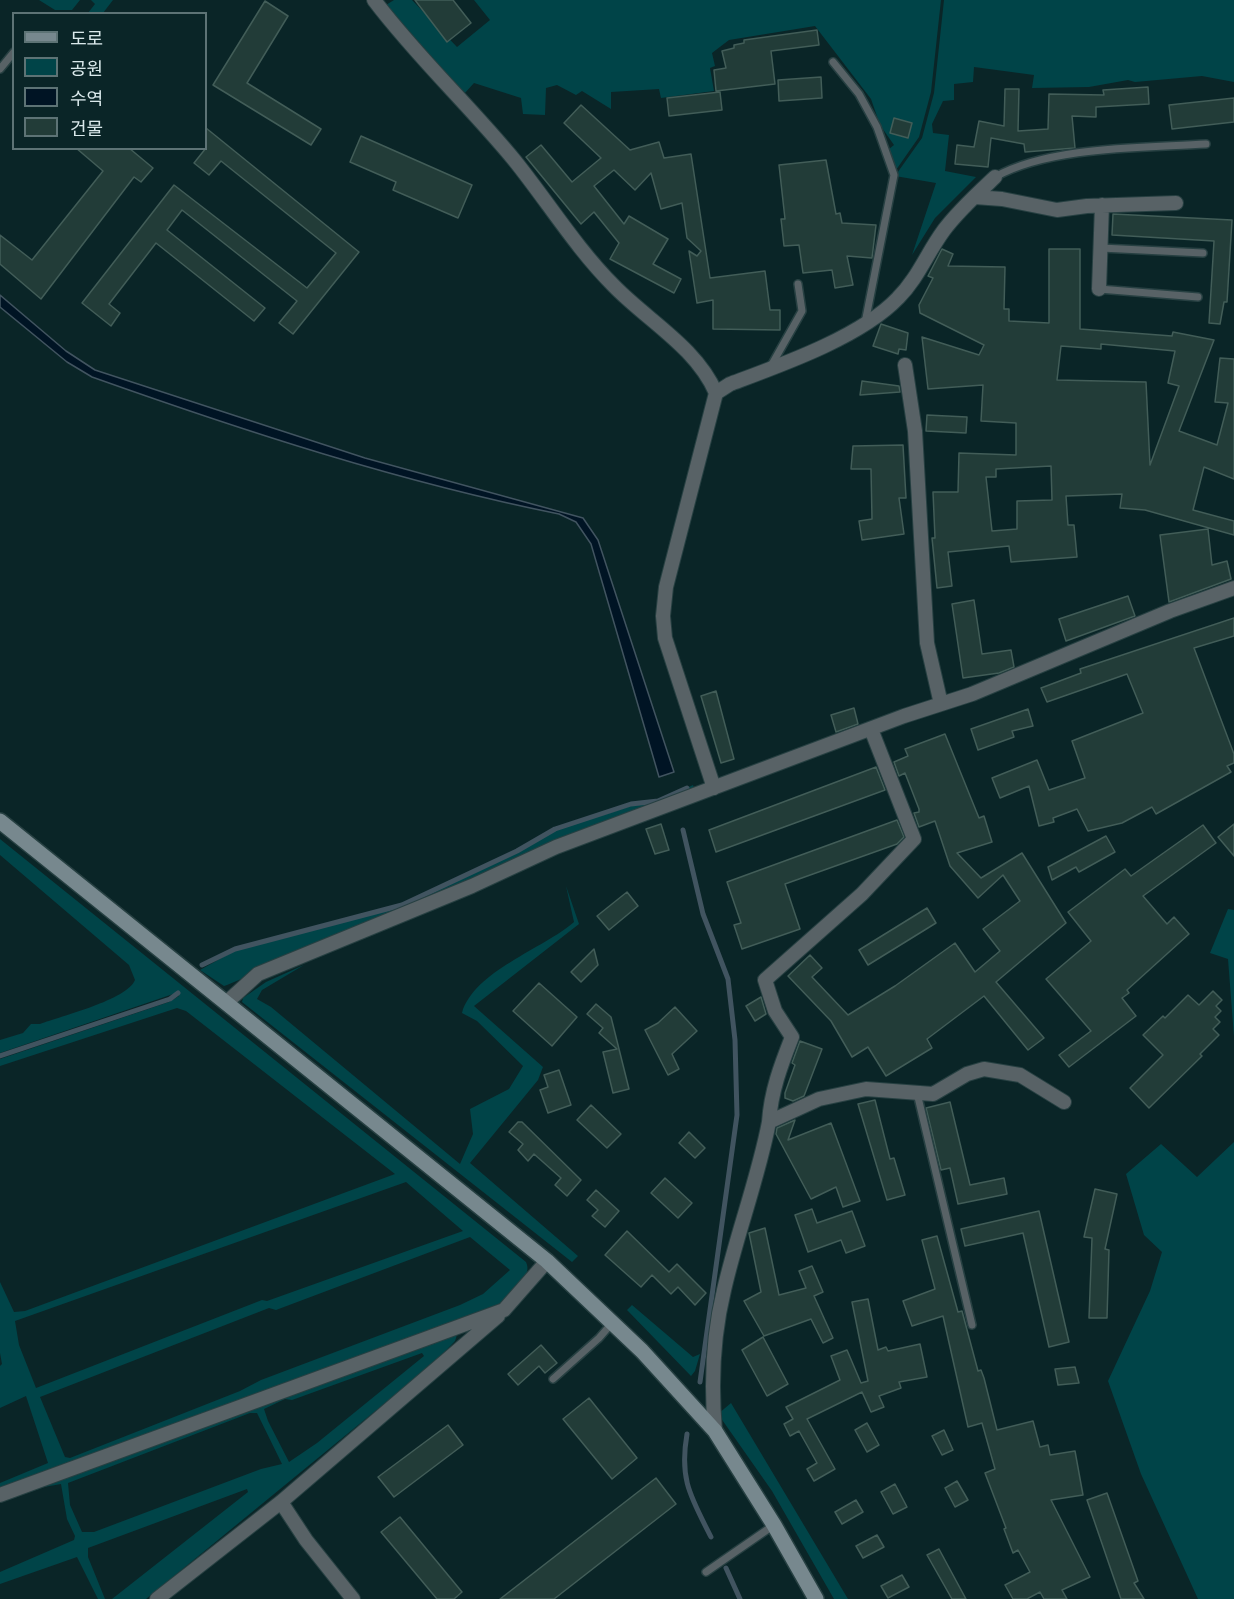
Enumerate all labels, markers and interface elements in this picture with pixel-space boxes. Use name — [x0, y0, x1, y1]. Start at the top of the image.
legend — [12, 12, 207, 150]
text: 도로 — [70, 29, 103, 49]
text: 공원 — [70, 59, 103, 79]
text: 수역 — [70, 89, 103, 109]
text: 건물 — [70, 119, 103, 139]

